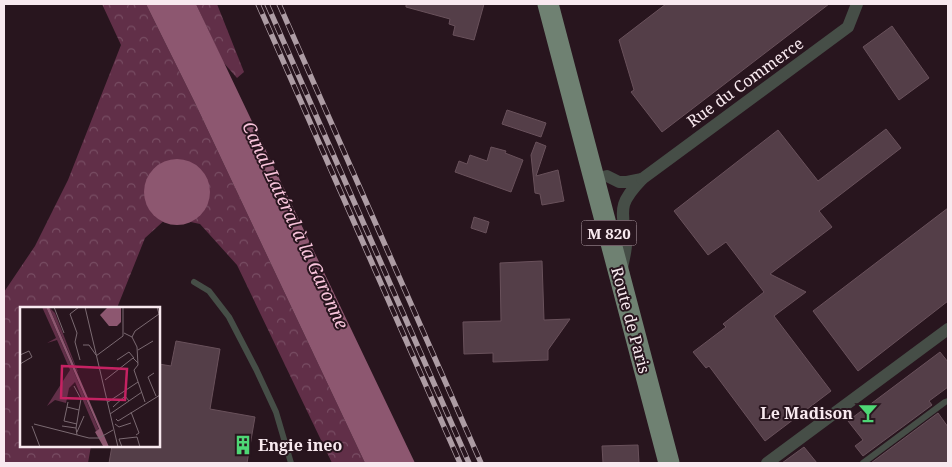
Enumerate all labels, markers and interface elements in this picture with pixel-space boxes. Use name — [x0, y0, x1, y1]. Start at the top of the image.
street label: Rue du Commerce — [682, 32, 808, 132]
water label: Canal Latéral à la Garonne — [237, 117, 355, 333]
road number: M 820 — [582, 220, 636, 246]
street label: Route de Paris — [606, 264, 656, 376]
inset map — [20, 307, 160, 447]
place label: Le Madison — [760, 402, 853, 424]
bar icon: Le Madison — [857, 402, 879, 424]
building icon: Engie ineo — [232, 434, 254, 456]
place label: Engie ineo — [258, 434, 342, 456]

